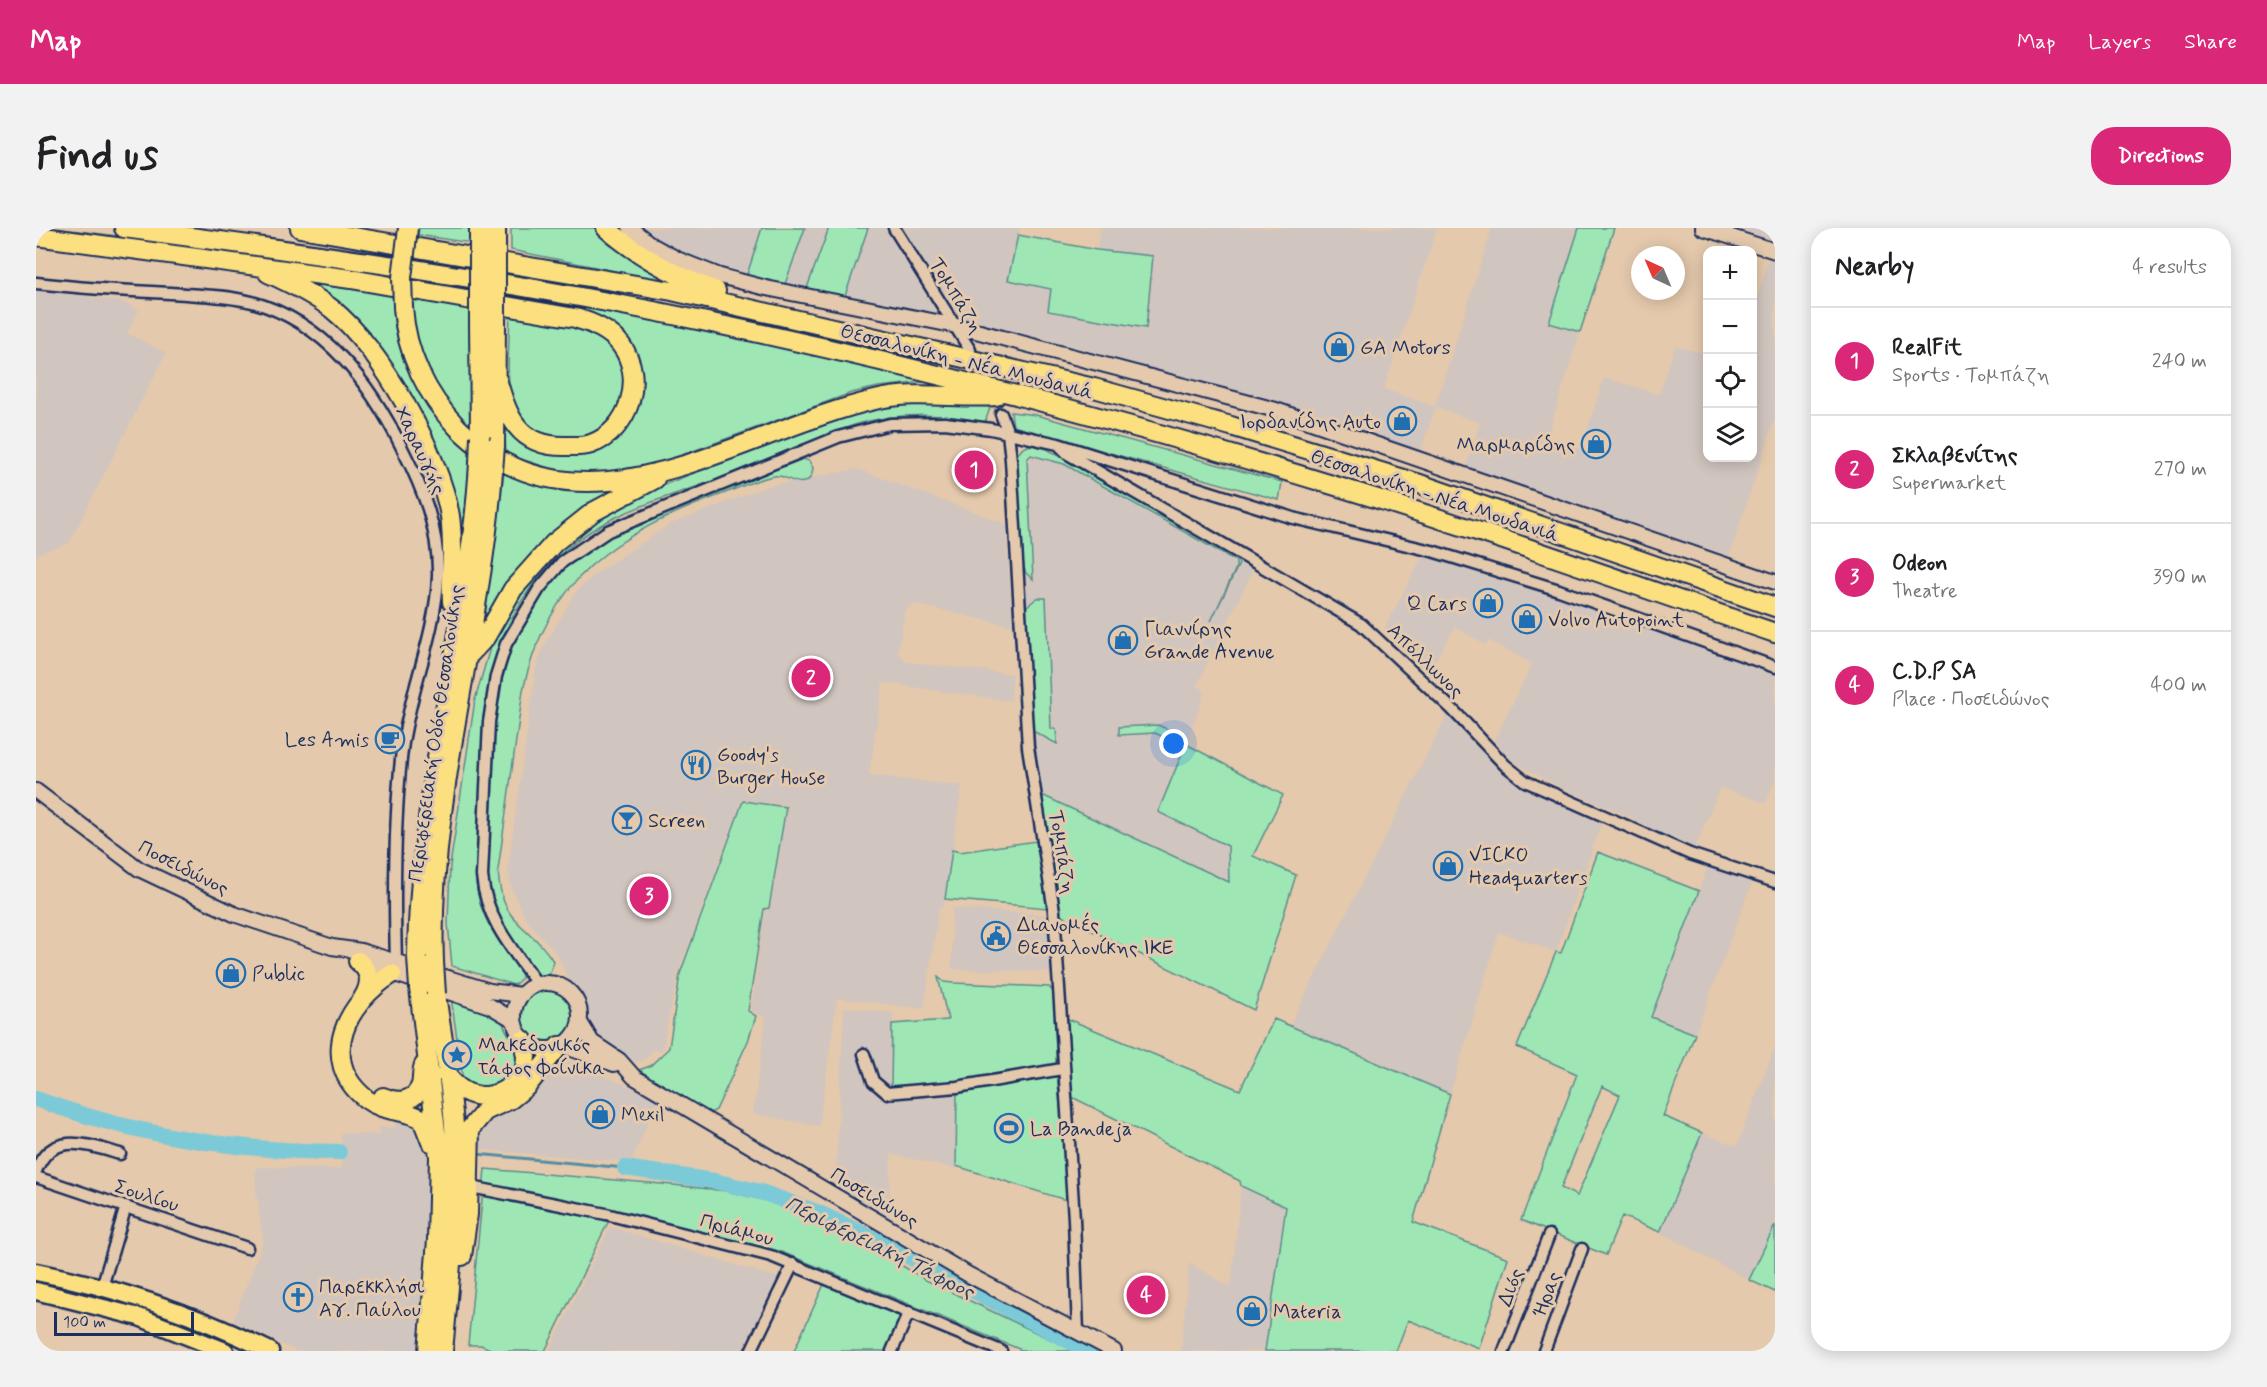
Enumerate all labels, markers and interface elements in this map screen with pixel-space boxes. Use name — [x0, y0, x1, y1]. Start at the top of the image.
text: Map — [30, 24, 81, 61]
text: Map — [2017, 28, 2055, 56]
text: Layers — [2088, 28, 2151, 56]
text: Share — [2184, 28, 2237, 56]
button: Directions — [2091, 127, 2231, 185]
text: Find us — [36, 129, 158, 184]
north arrow — [1631, 246, 1685, 300]
map controls — [1703, 246, 1757, 462]
button: + — [1703, 246, 1757, 300]
text: Nearby — [1835, 250, 1914, 284]
street label: Τομπάζη — [922, 253, 989, 339]
text: 4 results — [2132, 254, 2207, 281]
button: − — [1703, 300, 1757, 354]
street label: Θεσσαλονίκη - Νέα Μουδανιά — [837, 318, 1096, 407]
shop icon: GA Motors — [1323, 331, 1355, 363]
text: RealFit — [1892, 334, 1962, 362]
place label: GA Motors — [1360, 335, 1451, 362]
text: 1 — [1850, 348, 1859, 375]
text: 240 m — [2152, 348, 2207, 375]
button: locate — [1703, 354, 1757, 408]
text: Sports · Τομπάζη — [1892, 362, 2050, 389]
street label: Χαραυγής — [387, 402, 452, 499]
shop icon: Ιορδανίδης Auto — [1386, 405, 1418, 437]
button: layers — [1703, 408, 1757, 462]
place label: Ιορδανίδης Auto — [1239, 409, 1381, 436]
shop icon: Μαρμαρίδης — [1580, 428, 1612, 460]
place label: Μαρμαρίδης — [1456, 432, 1575, 459]
text: Σκλαβενίτης — [1892, 442, 2018, 470]
street label: Θεσσαλονίκη - Νέα Μουδανιά — [1307, 443, 1563, 550]
pin: 1 — [954, 448, 994, 492]
text: 2 — [1850, 456, 1859, 483]
text: 270 m — [2154, 456, 2207, 483]
text: Supermarket — [1892, 470, 2006, 497]
text: Odeon — [1892, 550, 1948, 578]
text: 3 — [1850, 564, 1859, 591]
text: 390 m — [2153, 564, 2207, 591]
text: Theatre — [1892, 578, 1957, 605]
street label: Περιφερειακή Οδός Θεσσαλονίκης — [402, 583, 471, 884]
shop icon: Q Cars — [1472, 587, 1504, 619]
place label: Q Cars — [1407, 591, 1467, 618]
shop icon: Volvo Autopoint — [1511, 603, 1543, 635]
place label: Volvo Autopoint — [1548, 607, 1684, 634]
place label: Γιαννίρης Grande Avenue — [1144, 616, 1274, 666]
street label: Απόλλωνος — [1381, 618, 1469, 705]
shop icon: Γιαννίρης Grande Avenue — [1107, 624, 1139, 656]
pin: 2 — [792, 656, 830, 700]
text: C.D.P SA — [1892, 658, 1977, 686]
text: 4 — [1849, 672, 1860, 699]
text: 400 m — [2151, 672, 2207, 699]
text: Place · Ποσειδώνος — [1892, 686, 2050, 713]
cafe icon: Les Amis — [374, 723, 406, 755]
place label: Les Amis — [285, 727, 369, 754]
your location — [1159, 729, 1188, 758]
place label: Goody's Burger House — [717, 742, 825, 793]
restaurant icon: Goody's Burger House — [680, 749, 712, 781]
bar icon: Screen — [611, 804, 643, 836]
place label: Screen — [648, 808, 705, 835]
street label: Τομπάζη — [1042, 809, 1081, 896]
street label: Ποσειδώνος — [133, 834, 233, 903]
place label: VICKO Headquarters — [1469, 842, 1588, 892]
shop icon: VICKO Headquarters — [1432, 850, 1464, 882]
pin: 3 — [630, 874, 668, 918]
place label: Διανομές Θεσσαλονίκης ΙΚΕ — [1017, 912, 1174, 962]
public building icon: Διανομές Θεσσαλονίκης ΙΚΕ — [980, 920, 1012, 952]
shop icon: Public — [215, 957, 247, 989]
place label: Public — [252, 961, 305, 988]
place label: Μακεδονικός τάφος Φοίνικα — [477, 1032, 605, 1082]
place icon: Μακεδονικός τάφος Φοίνικα — [441, 1039, 473, 1071]
shop icon: Mexil — [584, 1098, 616, 1130]
place label: Mexil — [621, 1102, 664, 1129]
sports icon: La Bandeja — [993, 1112, 1025, 1144]
place label: La Bandeja — [1030, 1116, 1132, 1143]
street label: Ποσειδώνος — [825, 1161, 923, 1235]
street label: Σουλίου — [111, 1173, 182, 1220]
water label: Περιφερειακή Τάφρος — [780, 1190, 980, 1307]
street label: Πριάμου — [697, 1208, 776, 1253]
street label: Διός — [1492, 1264, 1531, 1310]
street label: Ήρας — [1526, 1268, 1569, 1321]
pin: 4 — [1126, 1272, 1166, 1318]
place label: Παρεκκλήσι Αγ. Παύλου — [319, 1274, 425, 1324]
church icon: Παρεκκλήσι Αγ. Παύλου — [282, 1281, 314, 1313]
shop icon: Materia — [1236, 1295, 1268, 1327]
place label: Materia — [1273, 1299, 1342, 1326]
scale bar — [54, 1309, 194, 1336]
text: 100 m — [63, 1312, 106, 1333]

